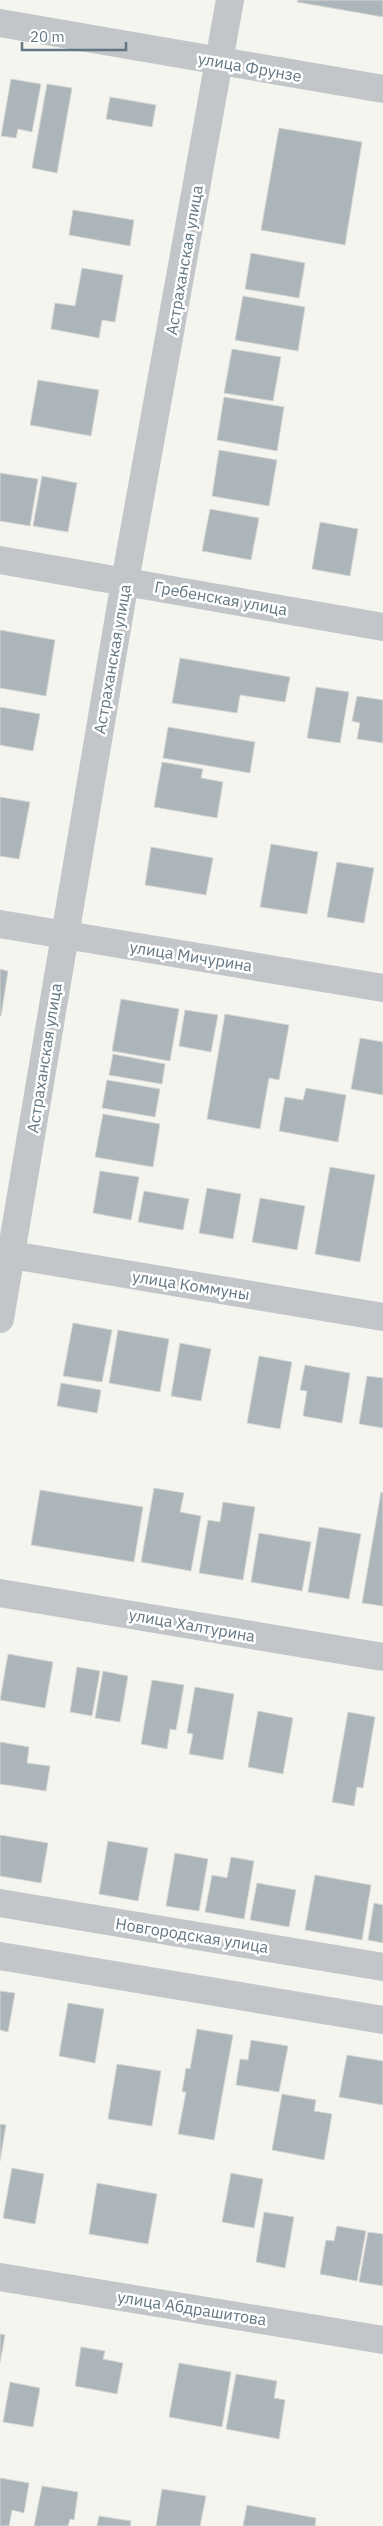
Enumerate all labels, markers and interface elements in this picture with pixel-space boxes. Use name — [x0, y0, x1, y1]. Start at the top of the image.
scale bar — [22, 20, 126, 52]
text: 20 m — [30, 27, 65, 46]
street label: улица Фрунзе — [197, 48, 304, 86]
street label: Астраханская улица — [161, 183, 207, 336]
street label: Гребенская улица — [153, 576, 289, 620]
street label: Астраханская улица — [89, 582, 135, 735]
street label: улица Мичурина — [128, 936, 254, 976]
street label: Астраханская улица — [22, 981, 66, 1134]
street label: улица Коммуны — [131, 1266, 251, 1304]
street label: улица Халтурина — [127, 1604, 257, 1646]
street label: Новгородская улица — [114, 1913, 270, 1957]
street label: улица Абдрашитова — [116, 2286, 268, 2330]

